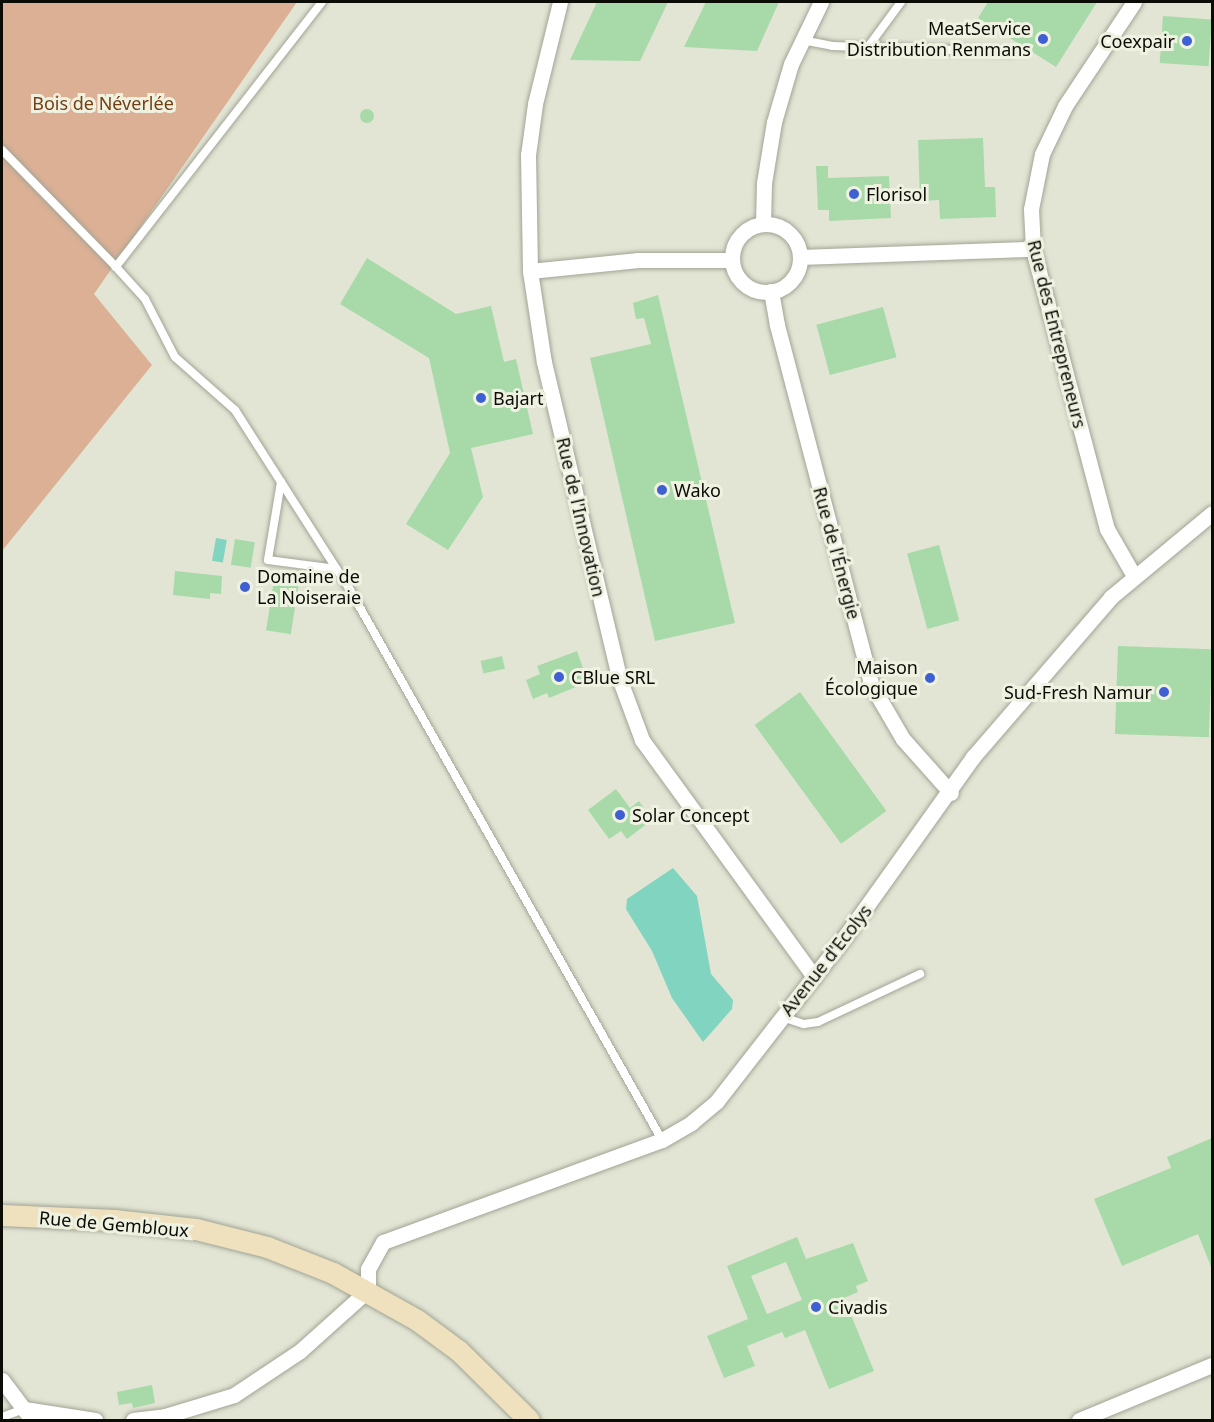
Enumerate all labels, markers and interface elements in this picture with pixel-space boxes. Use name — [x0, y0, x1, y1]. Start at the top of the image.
place label: MeatService Distribution Renmans — [847, 18, 1031, 60]
place label: Coexpair — [1100, 30, 1175, 52]
marker: MeatService Distribution Renmans — [1036, 32, 1050, 46]
marker: Coexpair — [1180, 34, 1194, 48]
park label: Bois de Néverlée — [32, 92, 174, 114]
place label: Florisol — [866, 183, 927, 205]
marker: Florisol — [847, 187, 861, 201]
street label: Rue des Entrepreneurs — [1023, 238, 1091, 430]
place label: Bajart — [493, 387, 543, 409]
marker: Bajart — [474, 391, 488, 405]
street label: Rue de l'Innovation — [552, 435, 610, 599]
place label: Wako — [674, 479, 721, 501]
marker: Wako — [655, 483, 669, 497]
street label: Rue de l'Énergie — [809, 484, 865, 622]
place label: Domaine de La Noiseraie — [257, 566, 361, 608]
marker: Domaine de La Noiseraie — [238, 580, 252, 594]
place label: Maison Écologique — [825, 657, 918, 700]
place label: CBlue SRL — [571, 666, 655, 688]
marker: CBlue SRL — [552, 670, 566, 684]
marker: Maison Écologique — [923, 671, 937, 685]
place label: Sud-Fresh Namur — [1004, 681, 1152, 703]
marker: Sud-Fresh Namur — [1157, 685, 1171, 699]
place label: Solar Concept — [632, 804, 749, 826]
marker: Solar Concept — [613, 808, 627, 822]
street label: Avenue d'Ecolys — [776, 900, 876, 1020]
street label: Rue de Gembloux — [38, 1207, 190, 1241]
place label: Civadis — [828, 1296, 888, 1318]
marker: Civadis — [809, 1300, 823, 1314]

